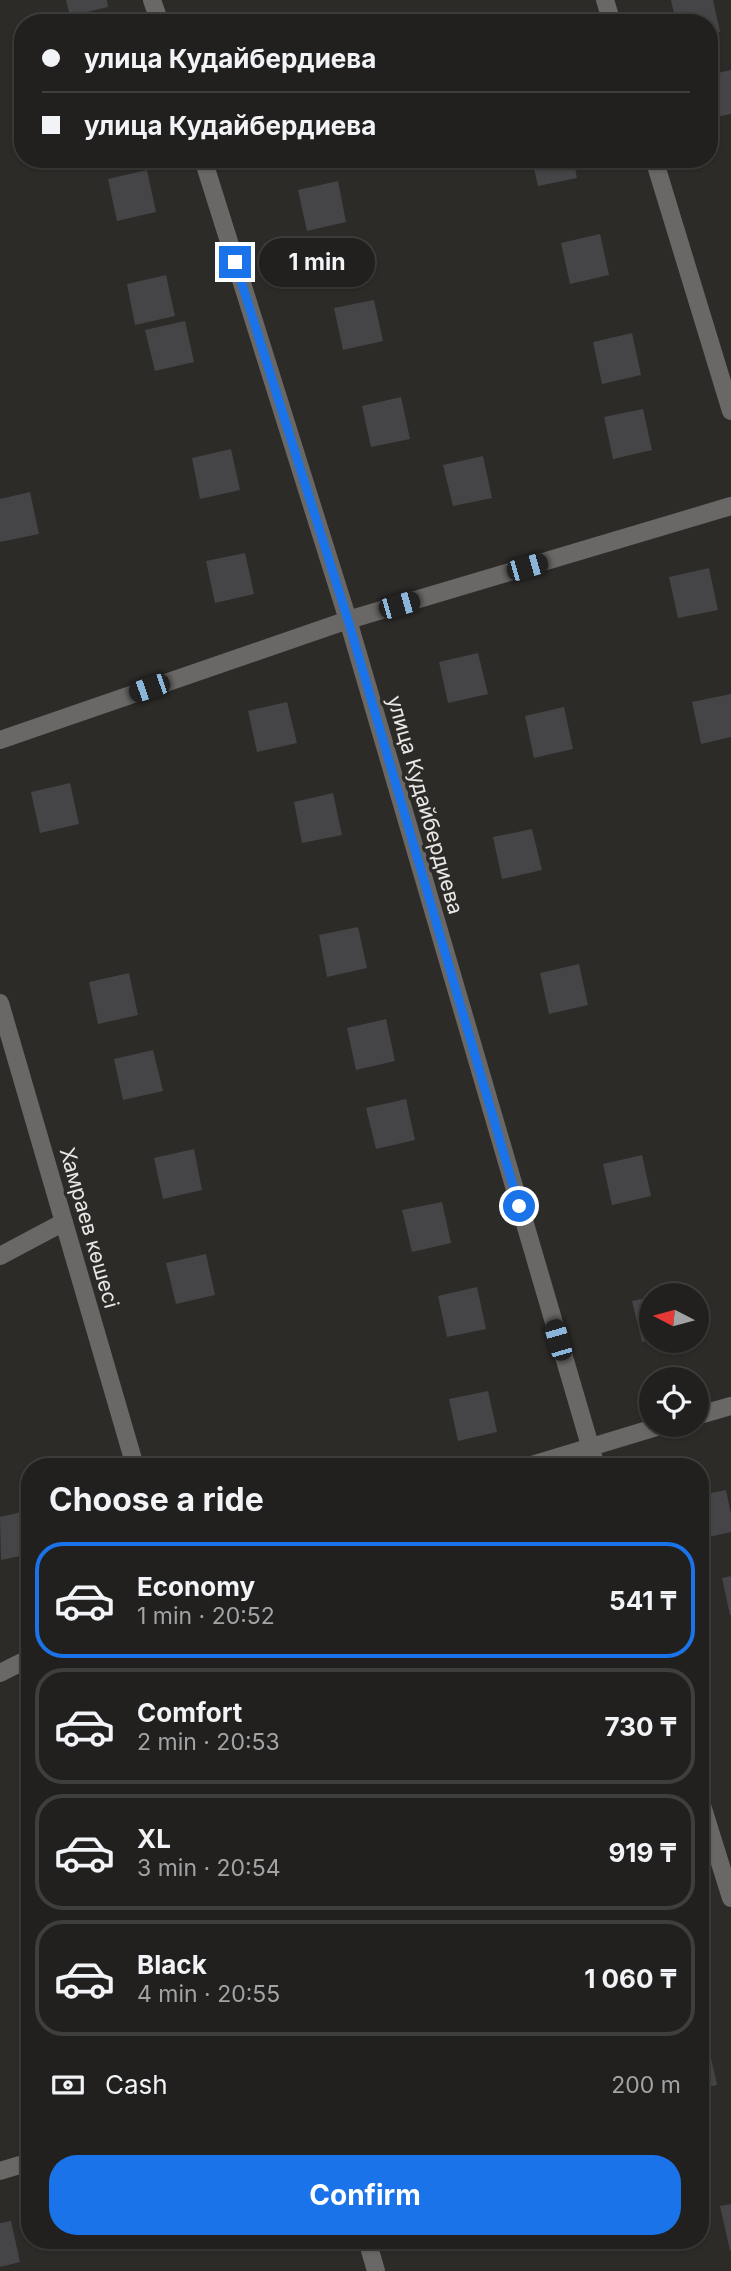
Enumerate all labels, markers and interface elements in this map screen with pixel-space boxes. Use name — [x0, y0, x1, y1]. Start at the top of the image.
text: улица Кудайбердиева — [84, 43, 376, 74]
text: улица Кудайбердиева — [84, 110, 376, 141]
callout: 1 min — [260, 238, 375, 286]
route end — [219, 246, 251, 278]
text: 1 min — [289, 248, 345, 276]
car — [504, 551, 551, 583]
car — [376, 589, 423, 621]
car — [126, 671, 173, 705]
street label: улица Кудайбердиева — [382, 693, 469, 917]
street label: Хамраев көшесі — [55, 1145, 124, 1311]
route start — [503, 1190, 535, 1222]
north arrow — [639, 1283, 709, 1353]
map controls — [639, 1283, 709, 1437]
car — [543, 1317, 574, 1363]
button: locate — [639, 1367, 709, 1437]
text: Choose a ride — [49, 1480, 264, 1519]
icon: car — [53, 1569, 116, 1632]
text: Economy — [137, 1571, 255, 1602]
text: 541 ₸ — [609, 1585, 677, 1616]
text: 1 min · 20:52 — [137, 1602, 275, 1630]
icon: car — [53, 1695, 116, 1758]
text: Comfort — [137, 1697, 242, 1728]
text: 730 ₸ — [604, 1711, 677, 1742]
text: 2 min · 20:53 — [137, 1728, 280, 1756]
icon: car — [53, 1821, 116, 1884]
text: XL — [137, 1823, 171, 1854]
text: 919 ₸ — [608, 1837, 677, 1868]
text: 3 min · 20:54 — [137, 1854, 281, 1882]
icon: car — [53, 1947, 116, 2010]
text: Black — [137, 1949, 207, 1980]
text: 1 060 ₸ — [584, 1963, 677, 1994]
text: 4 min · 20:55 — [137, 1980, 280, 2008]
icon: cash — [49, 2066, 87, 2104]
text: Cash — [105, 2069, 168, 2100]
text: 200 m — [611, 2071, 681, 2099]
button: Confirm — [49, 2155, 681, 2235]

